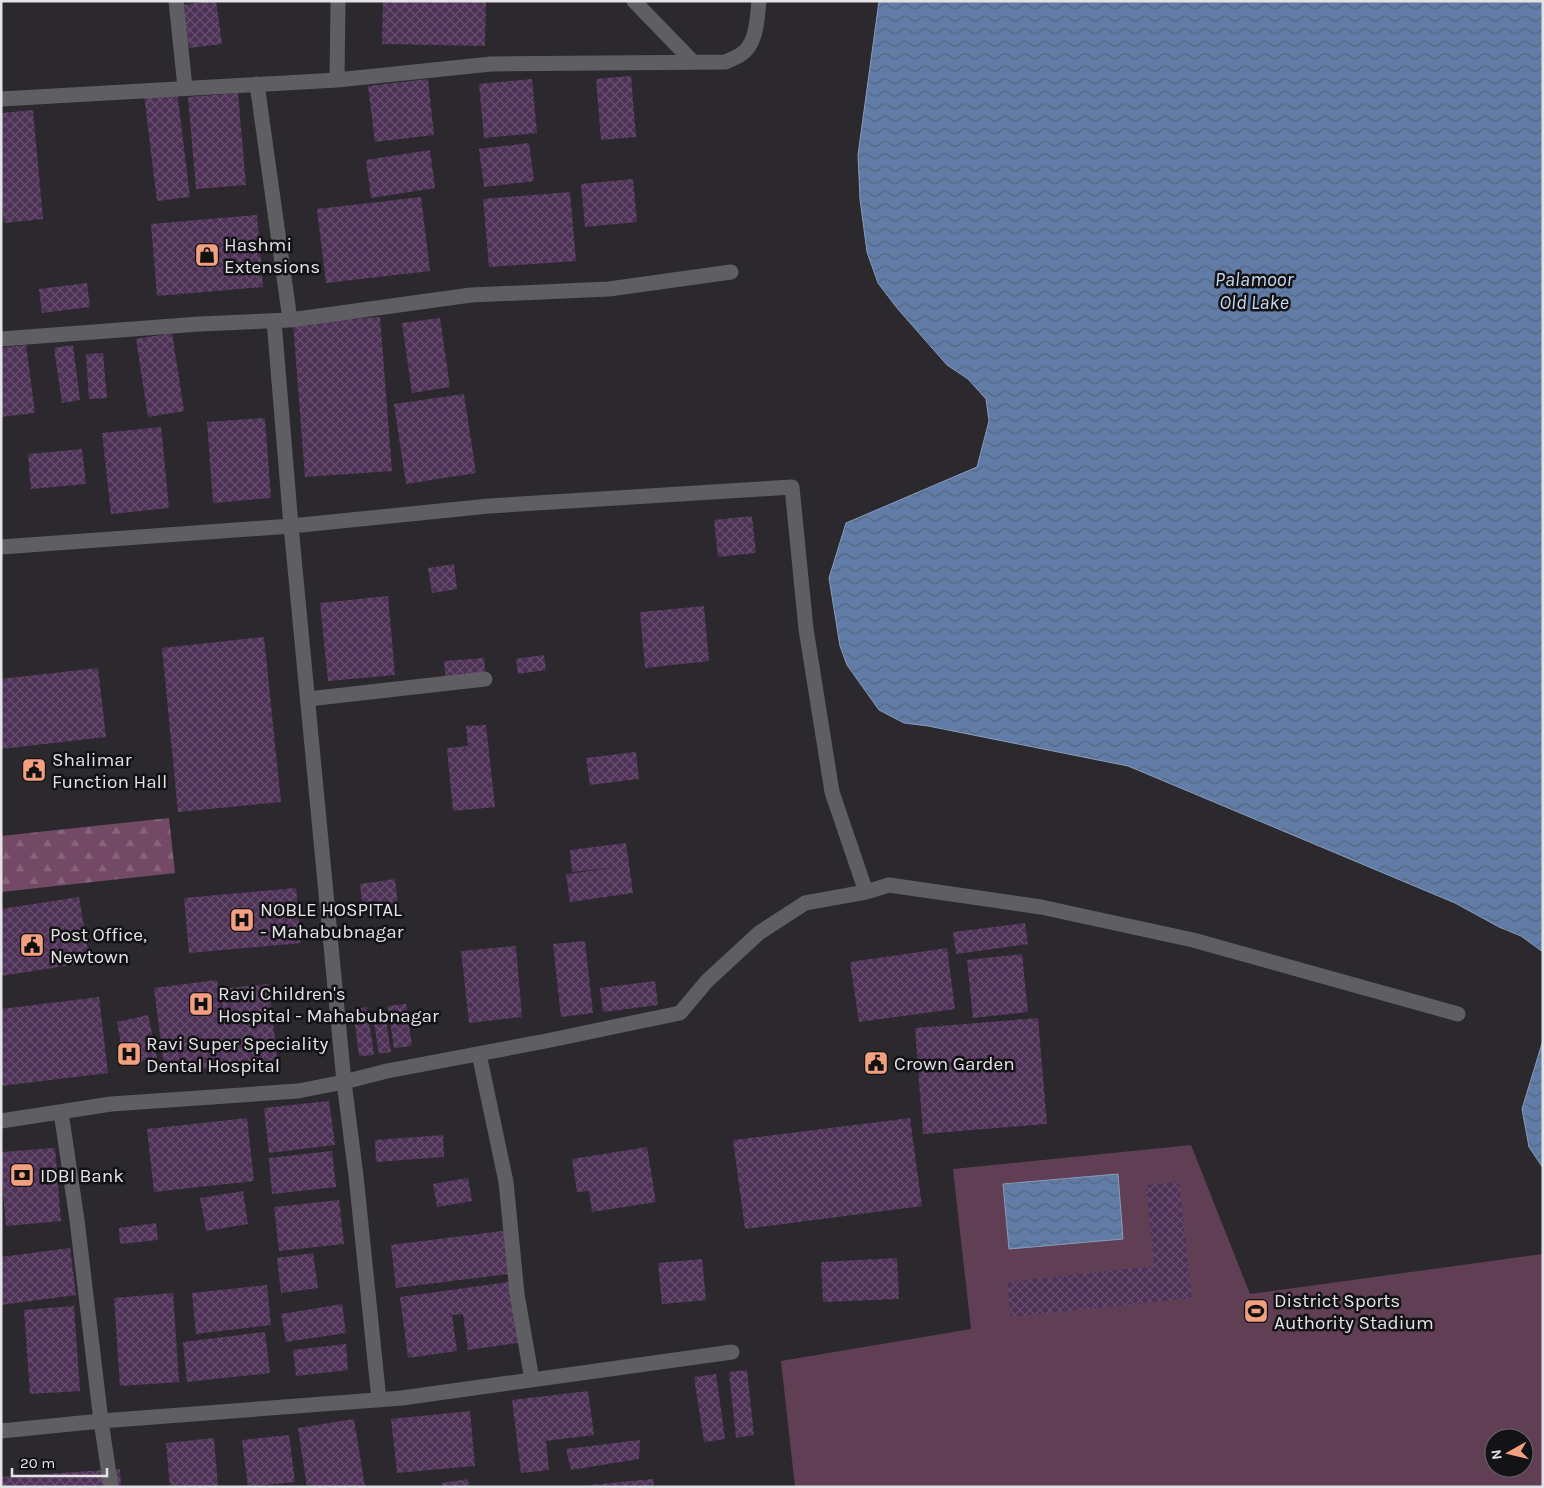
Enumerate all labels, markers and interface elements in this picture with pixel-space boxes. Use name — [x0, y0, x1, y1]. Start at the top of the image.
place label: Hashmi Extensions — [224, 234, 320, 278]
shop icon: Hashmi Extensions — [194, 242, 220, 268]
water label: Palamoor Old Lake — [1215, 268, 1294, 314]
place label: Shalimar Function Hall — [52, 749, 167, 793]
public building icon: Shalimar Function Hall — [21, 757, 47, 783]
place label: NOBLE HOSPITAL - Mahabubnagar — [260, 899, 404, 943]
hospital icon: NOBLE HOSPITAL - Mahabubnagar — [229, 907, 255, 933]
place label: Post Office, Newtown — [50, 924, 147, 968]
public building icon: Post Office, Newtown — [19, 932, 45, 958]
place label: Ravi Children's Hospital - Mahabubnagar — [218, 983, 439, 1027]
hospital icon: Ravi Children's Hospital - Mahabubnagar — [188, 991, 214, 1017]
place label: Ravi Super Speciality Dental Hospital — [146, 1033, 328, 1077]
hospital icon: Ravi Super Speciality Dental Hospital — [116, 1041, 142, 1067]
public building icon: Crown Garden — [863, 1050, 889, 1076]
place label: Crown Garden — [894, 1053, 1015, 1075]
bank icon: IDBI Bank — [9, 1162, 35, 1188]
place label: IDBI Bank — [40, 1165, 124, 1187]
place label: District Sports Authority Stadium — [1274, 1290, 1434, 1334]
sports icon: District Sports Authority Stadium — [1243, 1298, 1269, 1324]
north arrow — [1484, 1428, 1534, 1478]
scale bar — [12, 1446, 108, 1478]
text: N — [1488, 1449, 1506, 1461]
text: 20 m — [20, 1454, 55, 1472]

